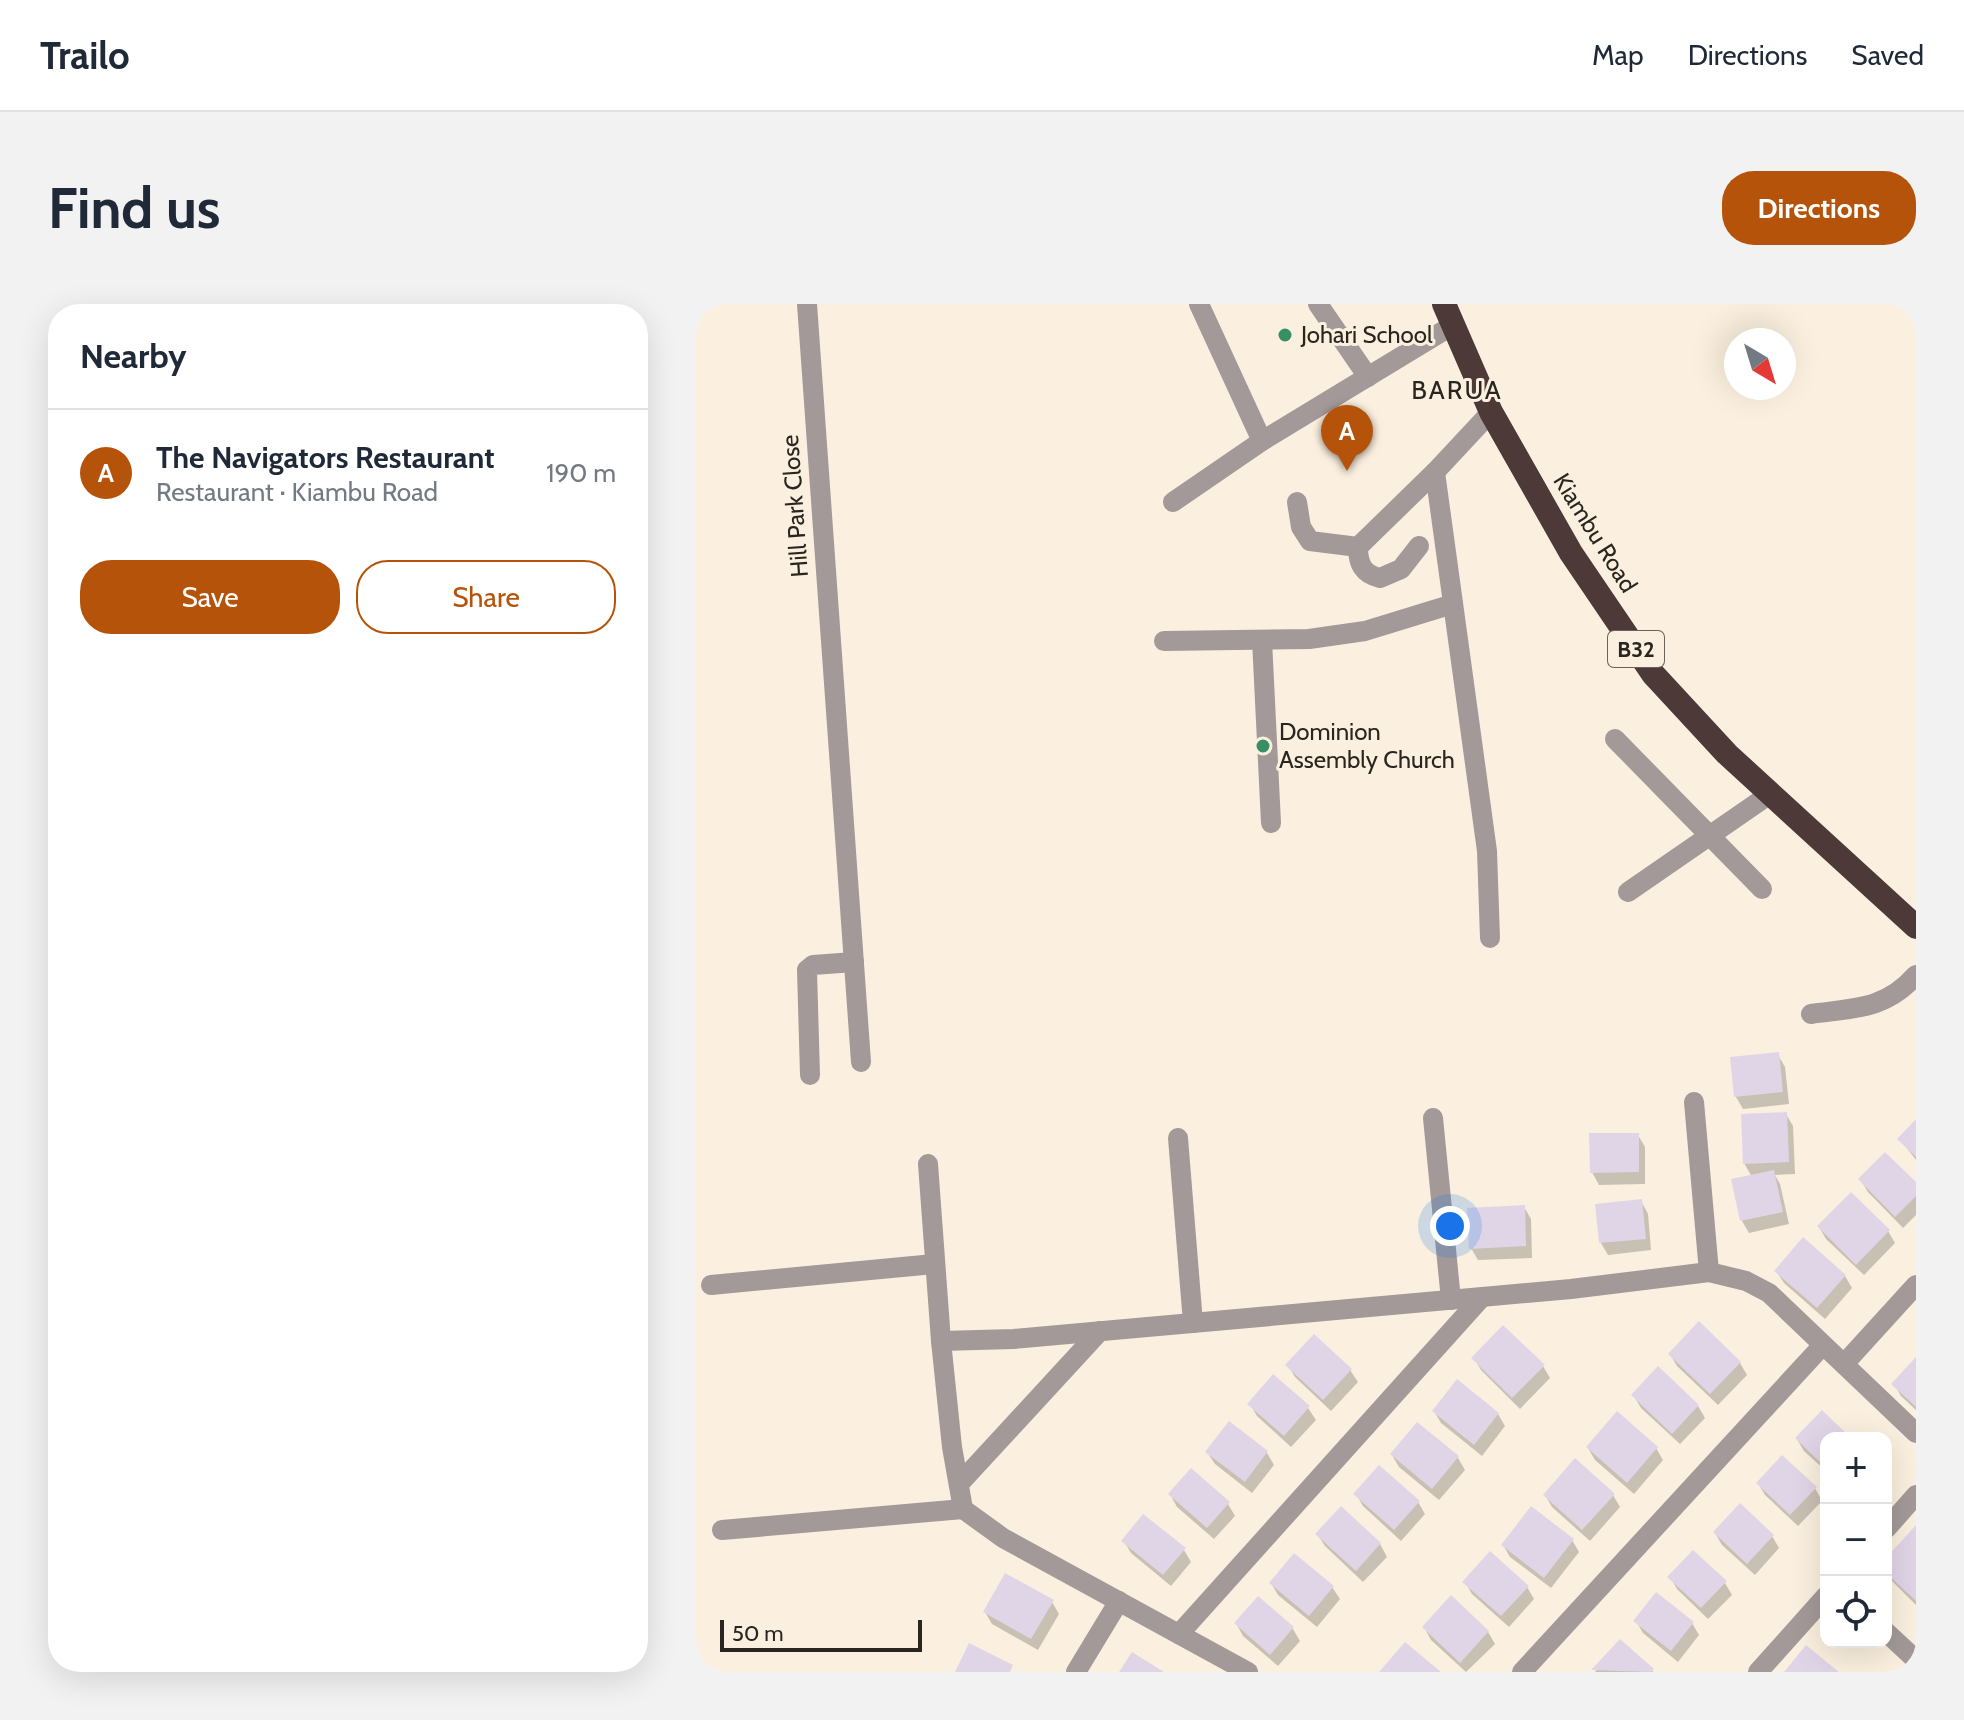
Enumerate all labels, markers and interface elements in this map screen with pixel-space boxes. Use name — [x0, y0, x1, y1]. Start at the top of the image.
text: Trailo — [40, 32, 130, 79]
text: Map — [1592, 38, 1644, 72]
text: Directions — [1688, 38, 1807, 72]
text: Saved — [1851, 38, 1924, 72]
button: Directions — [1722, 171, 1916, 245]
text: Find us — [48, 174, 221, 242]
place label: Johari School — [1300, 320, 1433, 349]
marker: Johari School — [1276, 326, 1294, 344]
north arrow — [1724, 328, 1796, 400]
text: Nearby — [80, 335, 187, 377]
district label: BARUA — [1411, 374, 1503, 406]
pin: A — [1321, 405, 1373, 471]
street label: Hill Park Close — [775, 434, 814, 578]
text: The Navigators Restaurant — [156, 439, 495, 476]
text: A — [98, 457, 114, 489]
text: 190 m — [546, 457, 616, 489]
street label: Kiambu Road — [1547, 468, 1644, 598]
text: Restaurant · Kiambu Road — [156, 476, 438, 508]
button: Save — [80, 560, 340, 634]
button: Share — [356, 560, 616, 634]
road number: B32 — [1608, 631, 1664, 667]
place label: Dominion Assembly Church — [1279, 717, 1455, 774]
marker: Dominion Assembly Church — [1254, 737, 1272, 755]
your location — [1430, 1206, 1470, 1246]
map controls — [1820, 1432, 1892, 1648]
button: + — [1820, 1432, 1892, 1504]
button: − — [1820, 1504, 1892, 1576]
button: locate — [1820, 1576, 1892, 1648]
scale bar — [720, 1616, 922, 1652]
text: 50 m — [732, 1620, 784, 1647]

